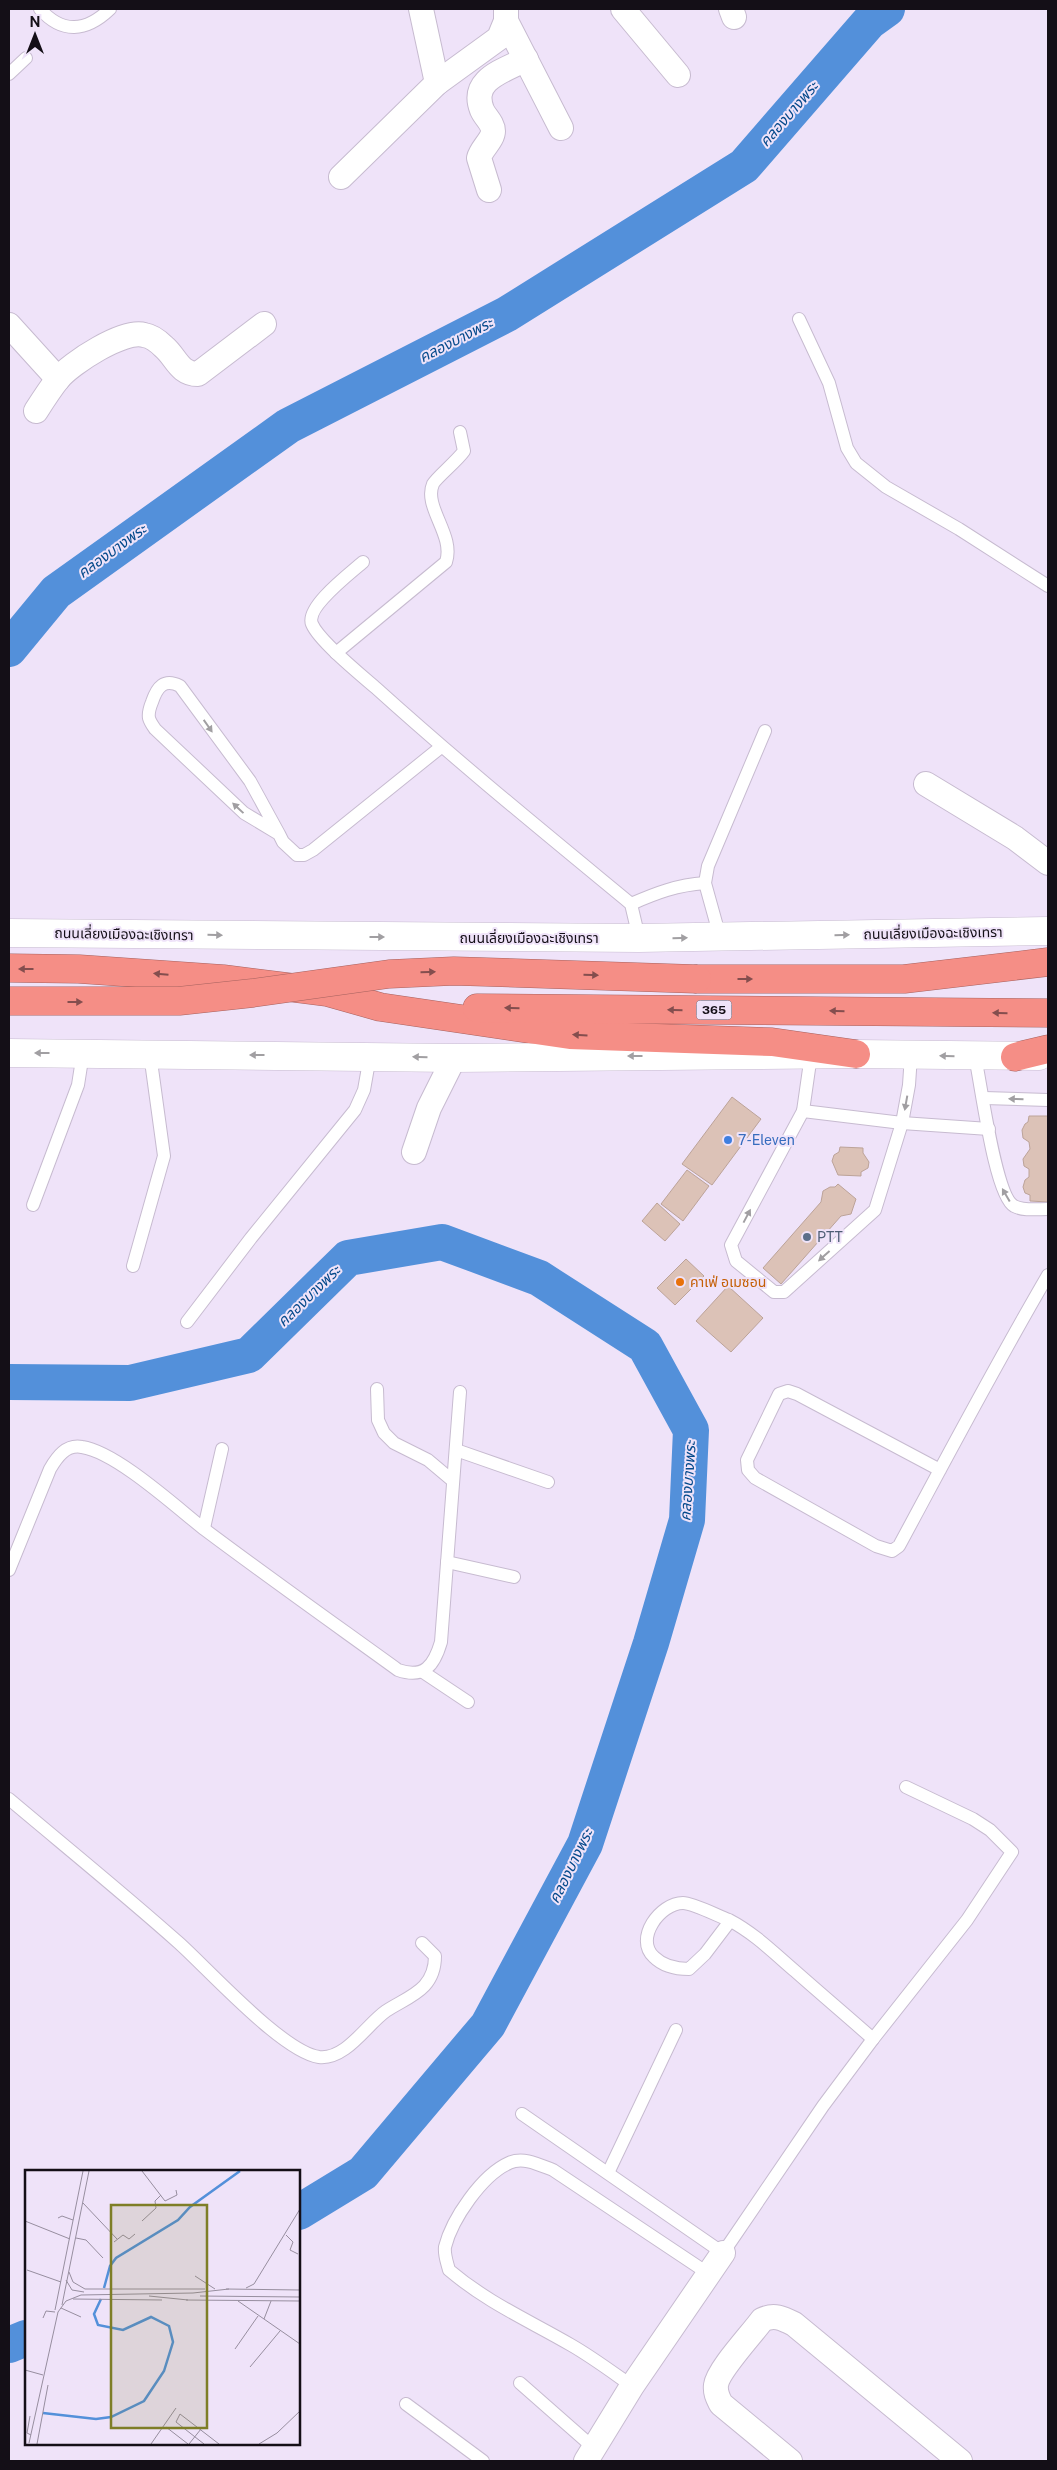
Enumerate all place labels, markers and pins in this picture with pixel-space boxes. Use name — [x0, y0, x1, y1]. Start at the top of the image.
place label: 7-Eleven — [738, 1132, 795, 1148]
marker: 7-Eleven — [722, 1134, 734, 1146]
place label: PTT — [817, 1229, 843, 1245]
marker: PTT — [801, 1231, 813, 1243]
place label: คาเฟ่ อเมซอน — [690, 1274, 766, 1290]
marker: คาเฟ่ อเมซอน — [674, 1276, 686, 1288]

